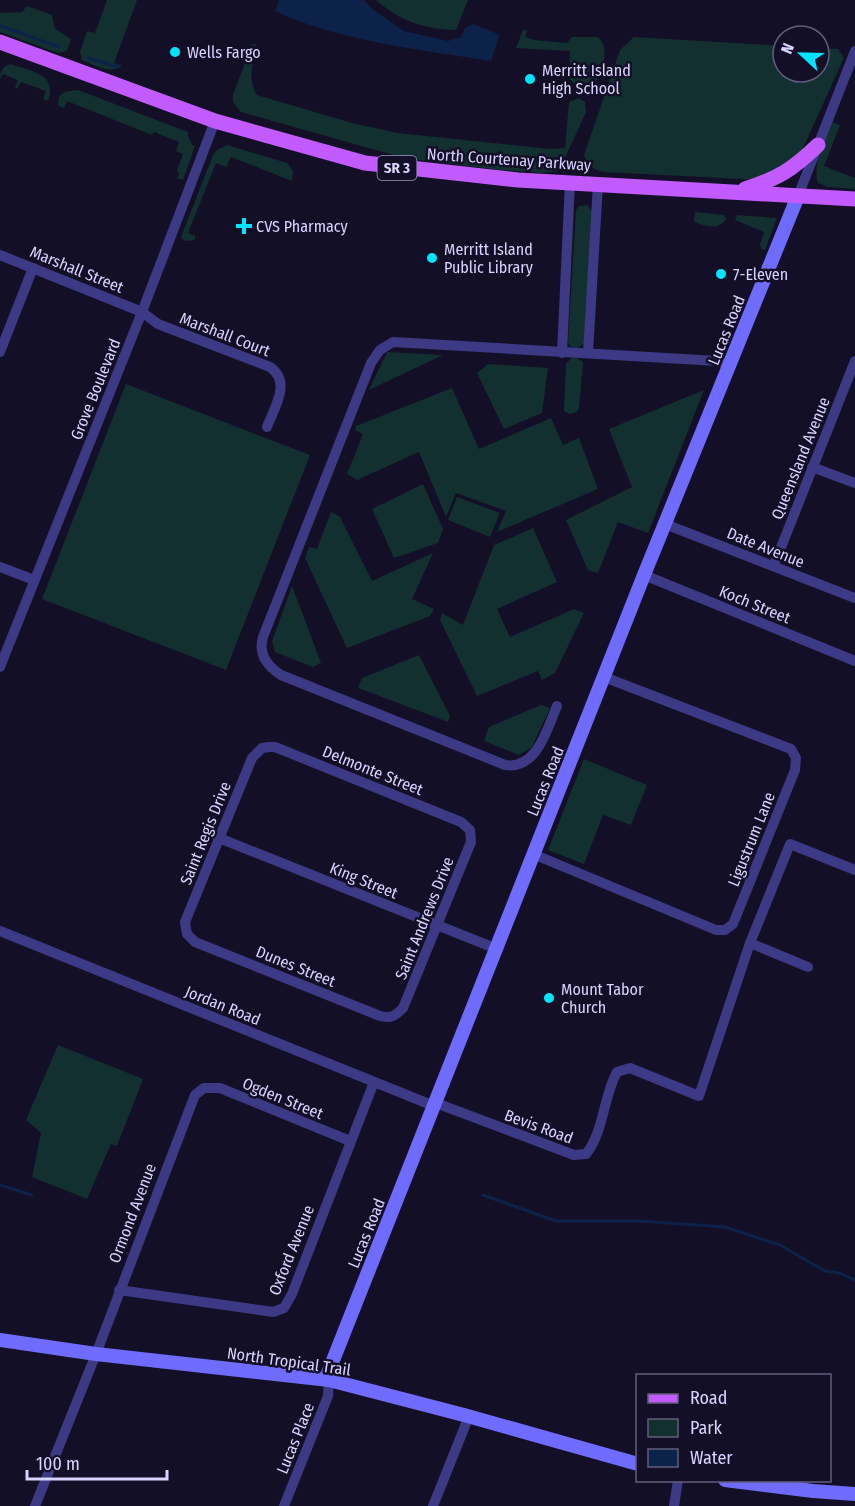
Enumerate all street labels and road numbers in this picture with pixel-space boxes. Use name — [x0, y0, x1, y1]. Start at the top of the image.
street label: North Courtenay Parkway — [426, 144, 593, 175]
road number: SR 3 — [378, 156, 416, 180]
street label: Marshall Street — [27, 242, 127, 297]
street label: Lucas Road — [704, 293, 749, 368]
street label: Marshall Court — [177, 309, 273, 361]
street label: Grove Boulevard — [67, 336, 124, 443]
street label: Queensland Avenue — [767, 394, 834, 522]
street label: Date Avenue — [724, 523, 807, 572]
street label: Koch Street — [716, 582, 794, 628]
street label: Delmonte Street — [320, 742, 426, 800]
street label: Lucas Road — [523, 744, 568, 819]
street label: Saint Regis Drive — [176, 779, 235, 888]
street label: Ligustrum Lane — [724, 789, 779, 889]
street label: Saint Andrews Drive — [391, 854, 458, 982]
street label: King Street — [327, 858, 401, 903]
street label: Dunes Street — [253, 942, 339, 991]
street label: Jordan Road — [182, 982, 263, 1029]
street label: Ogden Street — [240, 1074, 327, 1124]
street label: Bevis Road — [502, 1105, 576, 1148]
street label: Ormond Avenue — [105, 1161, 160, 1266]
street label: Lucas Road — [344, 1196, 389, 1271]
street label: Oxford Avenue — [265, 1202, 318, 1298]
street label: North Tropical Trail — [226, 1343, 352, 1380]
street label: Lucas Place — [273, 1400, 318, 1476]

